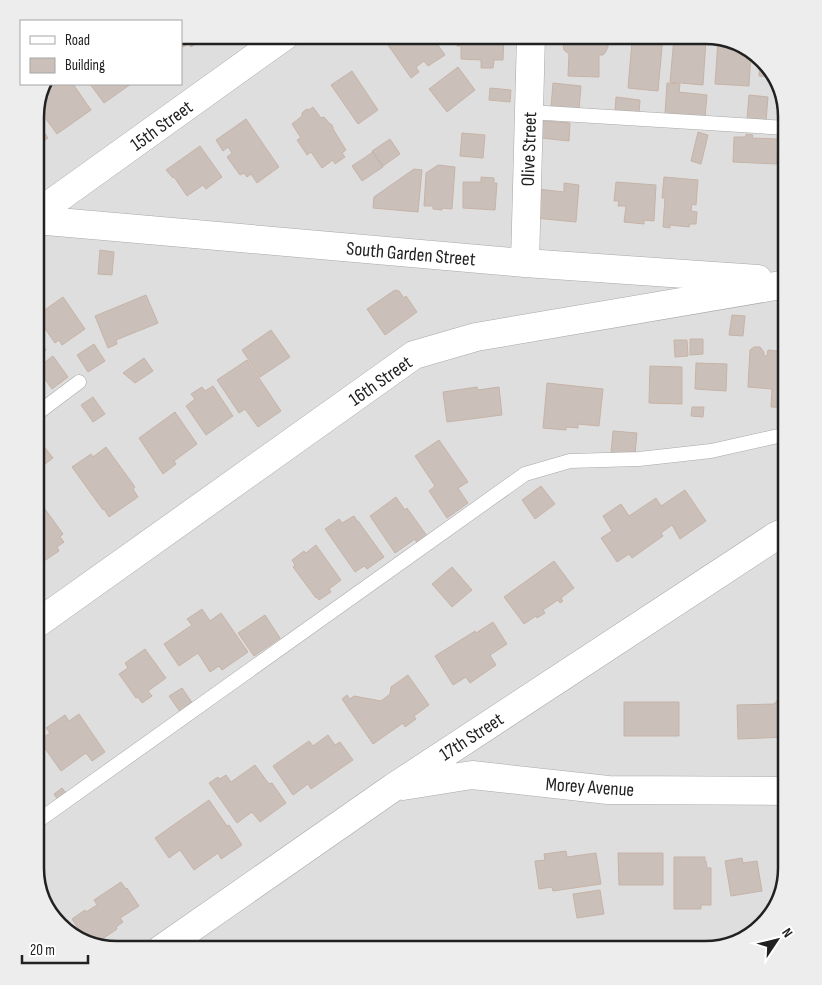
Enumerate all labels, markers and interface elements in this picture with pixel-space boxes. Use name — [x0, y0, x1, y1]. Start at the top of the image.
legend — [20, 20, 182, 85]
text: Road — [65, 31, 90, 50]
text: Building — [65, 56, 105, 75]
street label: 15th Street — [126, 96, 198, 156]
street label: Olive Street — [517, 111, 542, 187]
street label: South Garden Street — [345, 237, 477, 272]
street label: 16th Street — [345, 351, 417, 411]
street label: 17th Street — [436, 708, 508, 766]
street label: Morey Avenue — [545, 773, 635, 802]
north arrow — [752, 915, 802, 965]
text: N — [778, 925, 796, 941]
scale bar — [22, 932, 89, 964]
text: 20 m — [30, 941, 55, 960]

